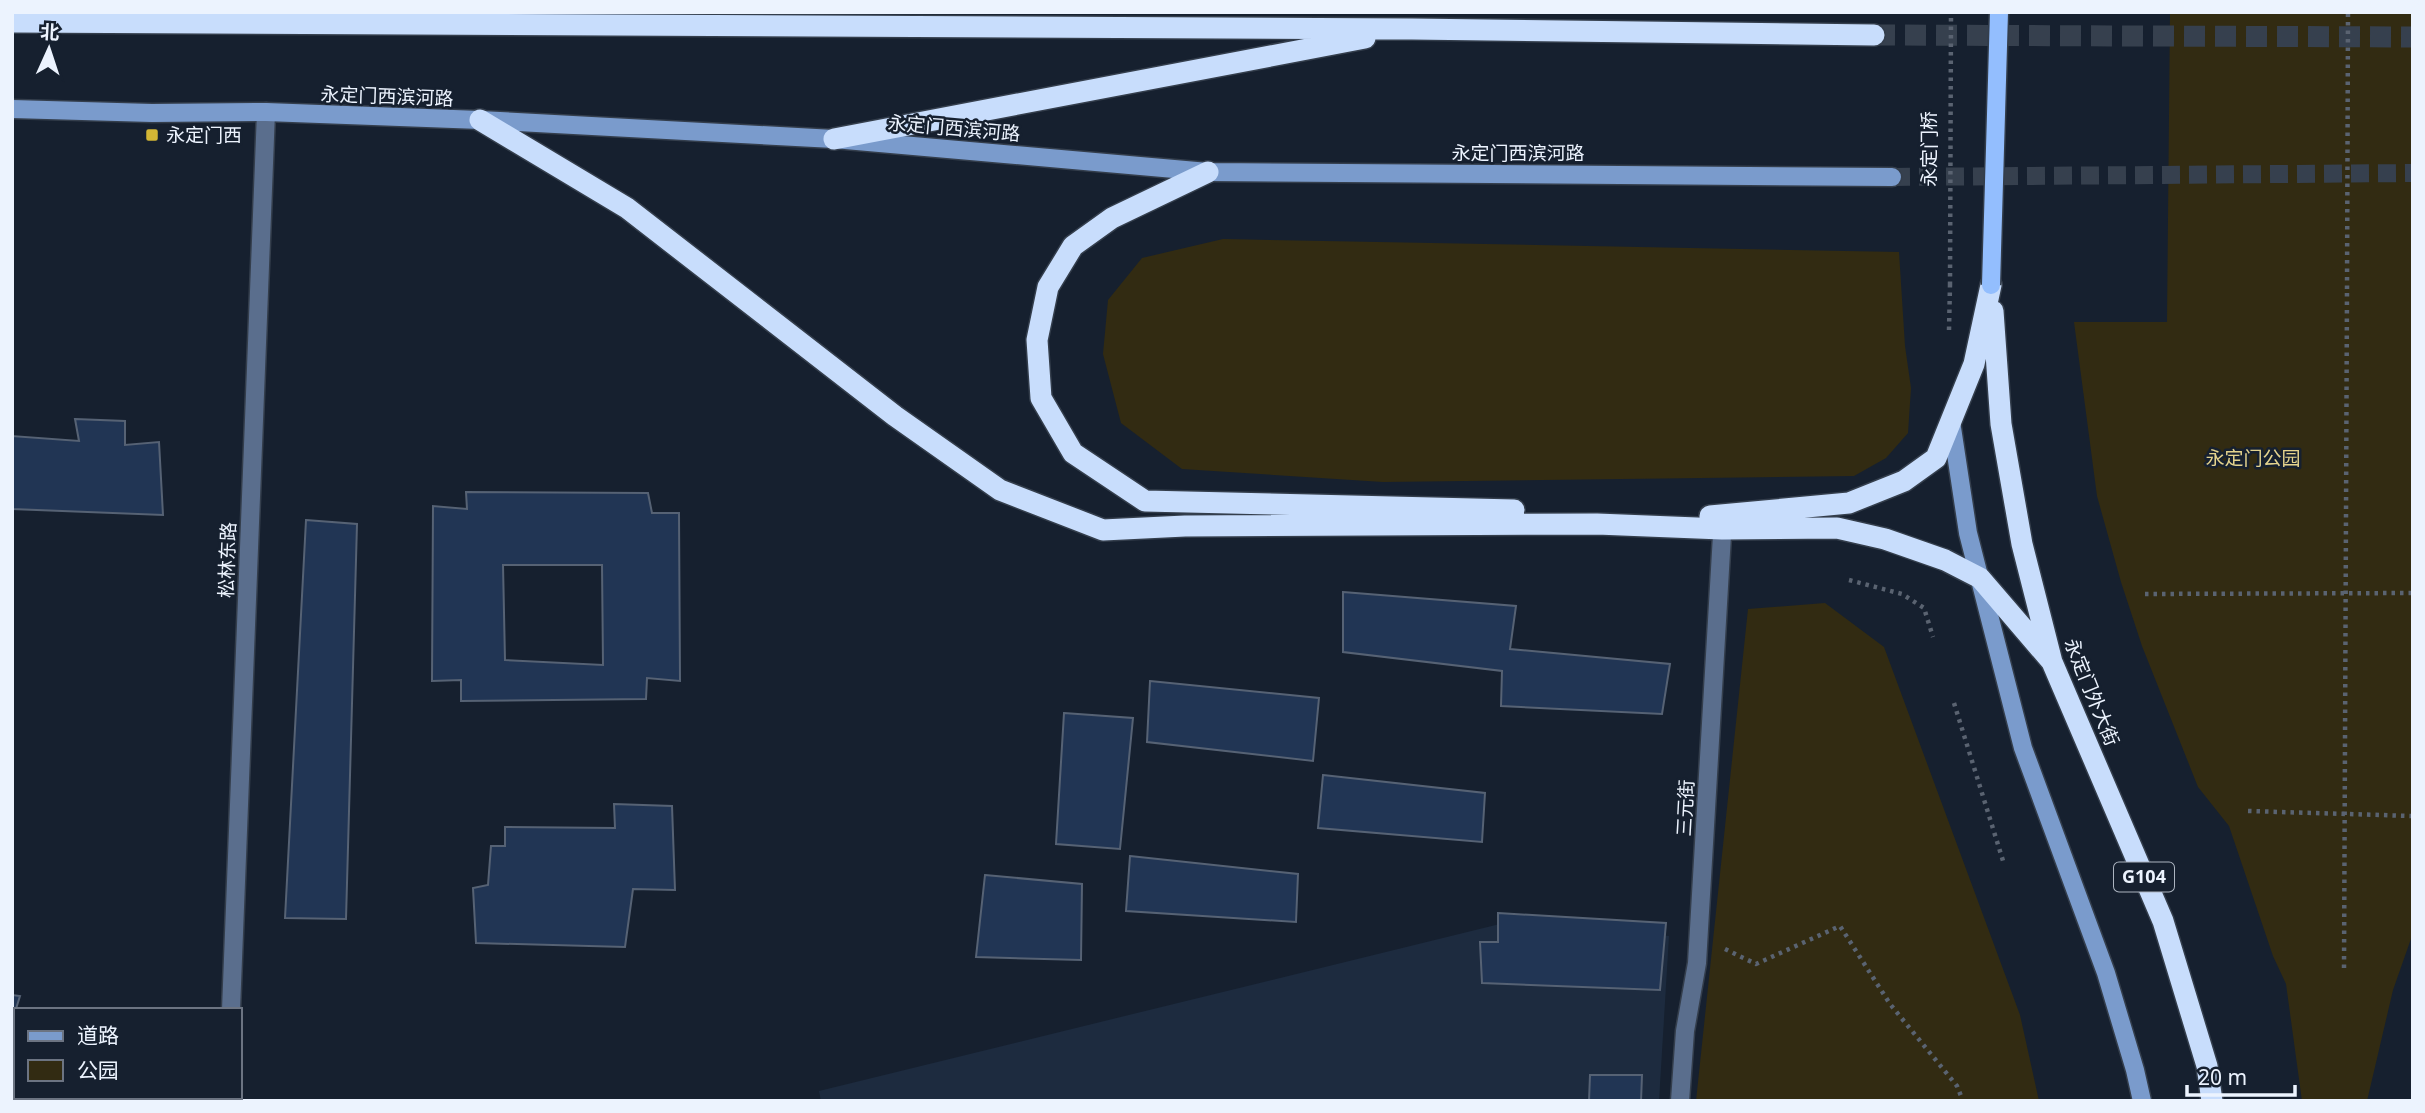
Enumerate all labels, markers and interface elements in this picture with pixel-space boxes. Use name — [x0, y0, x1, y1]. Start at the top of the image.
north arrow — [14, 14, 84, 84]
text: 北 — [40, 19, 60, 46]
street label: 永定门西滨河路 — [320, 81, 454, 111]
street label: 永定门西滨河路 — [887, 109, 1021, 147]
street label: 永定门桥 — [1916, 111, 1942, 187]
place label: 永定门西 — [166, 122, 242, 148]
marker: 永定门西 — [144, 127, 160, 143]
street label: 永定门西滨河路 — [1451, 140, 1585, 166]
park label: 永定门公园 — [2205, 445, 2301, 471]
street label: 松林东路 — [213, 522, 241, 598]
street label: 永定门外大街 — [2059, 634, 2125, 750]
street label: 三元街 — [1671, 779, 1699, 837]
road number: G104 — [2114, 862, 2174, 892]
legend — [14, 1008, 242, 1099]
text: 道路 — [77, 1021, 119, 1049]
scale bar — [2187, 1054, 2296, 1098]
text: 公园 — [77, 1056, 119, 1084]
text: 20 m — [2198, 1063, 2247, 1091]

